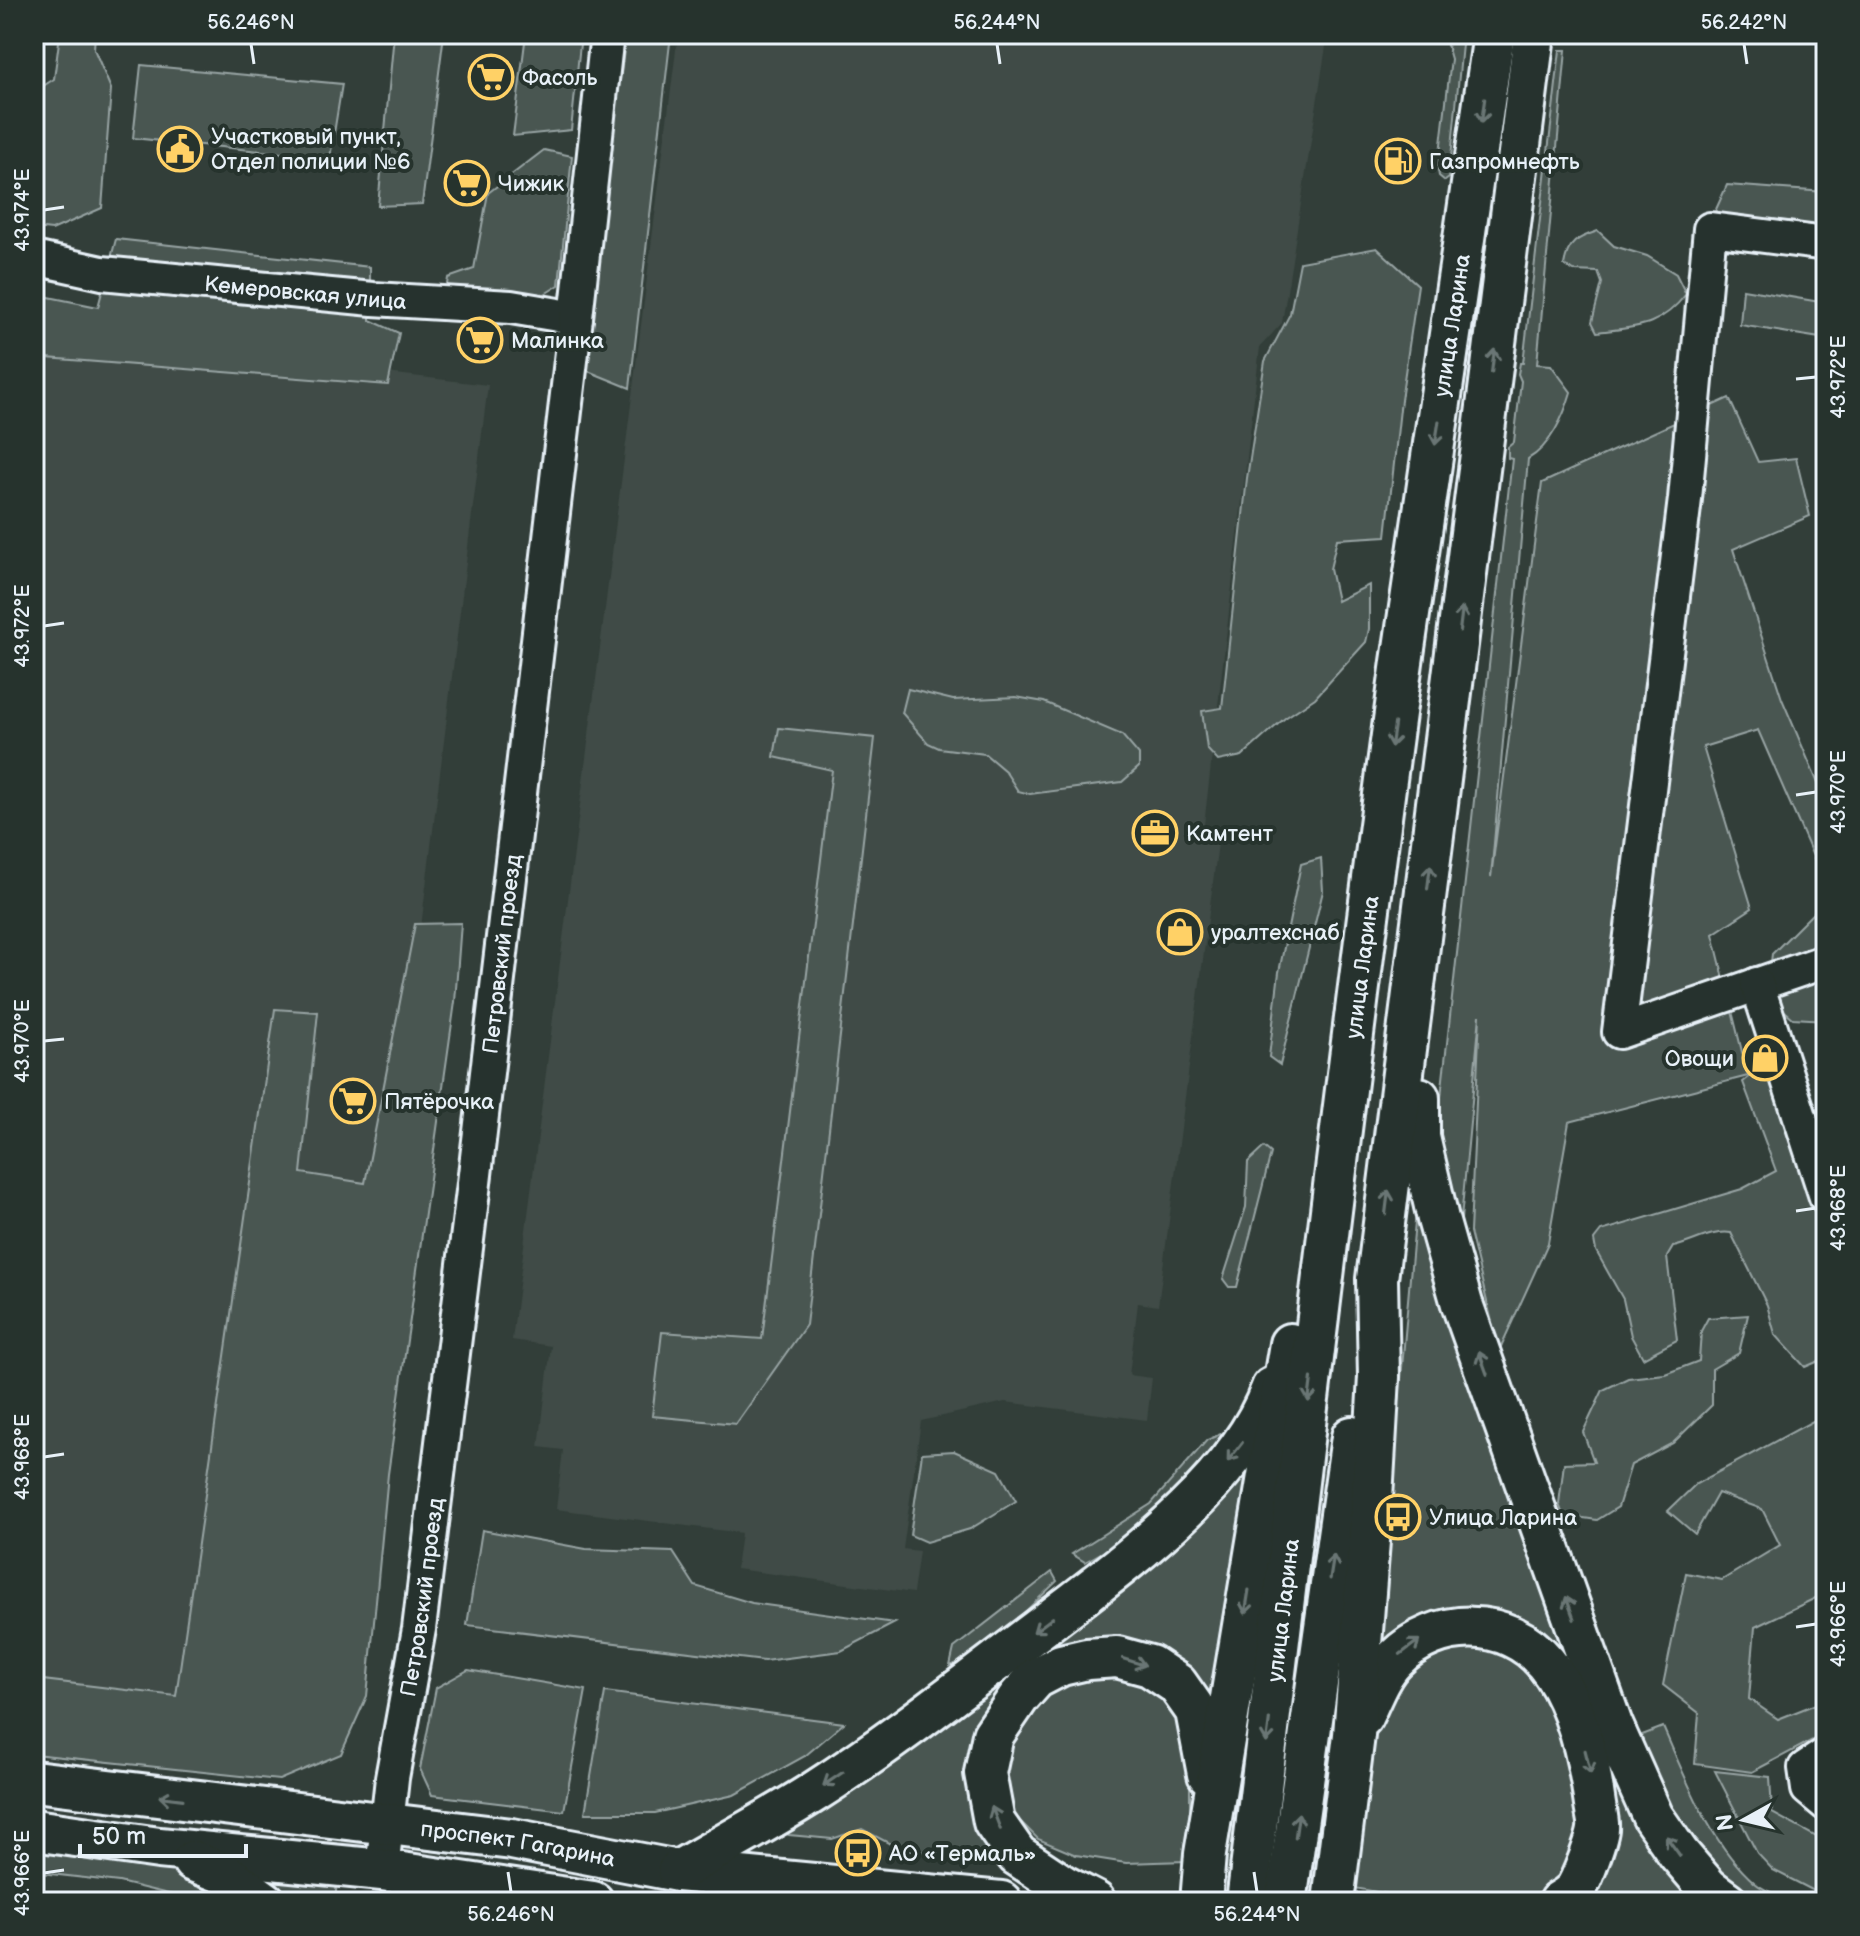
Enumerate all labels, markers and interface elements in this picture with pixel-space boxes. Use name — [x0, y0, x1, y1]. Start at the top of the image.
text: 56.246°N — [207, 11, 295, 35]
text: 56.244°N — [954, 11, 1040, 35]
text: 56.242°N — [1701, 11, 1787, 35]
supermarket icon: Фасоль — [467, 53, 515, 101]
place label: Фасоль — [522, 65, 598, 92]
one-way arrow — [1475, 98, 1490, 123]
place label: Участковый пункт, Отдел полиции №6 — [211, 124, 410, 176]
public building icon: Участковый пункт, Отдел полиции №6 — [156, 125, 204, 173]
fuel station icon: Газпромнефть — [1374, 137, 1422, 185]
place label: Газпромнефть — [1429, 149, 1580, 176]
supermarket icon: Чижик — [443, 159, 491, 207]
text: 43.974°E — [11, 168, 35, 252]
place label: Чижик — [498, 171, 564, 198]
street label: улица Ларина — [1429, 252, 1477, 399]
street label: Кемеровская улица — [203, 271, 407, 316]
supermarket icon: Малинка — [456, 316, 504, 364]
place label: Малинка — [511, 328, 604, 355]
text: 43.972°E — [1827, 335, 1851, 419]
one-way arrow — [1486, 349, 1501, 375]
one-way arrow — [1429, 420, 1444, 446]
text: 43.972°E — [11, 584, 35, 668]
one-way arrow — [1454, 607, 1469, 633]
one-way arrow — [1385, 722, 1400, 747]
text: 43.970°E — [1827, 750, 1851, 834]
office icon: Камтент — [1131, 809, 1179, 857]
place label: Камтент — [1186, 821, 1274, 848]
street label: Петровский проезд — [477, 853, 528, 1055]
one-way arrow — [1421, 865, 1436, 891]
street label: улица Ларина — [1341, 894, 1386, 1040]
shop icon: уралтехснаб — [1156, 908, 1204, 956]
place label: уралтехснаб — [1211, 920, 1340, 947]
text: 43.970°E — [11, 999, 35, 1083]
shop icon: Овощи — [1741, 1034, 1789, 1082]
place label: Овощи — [1665, 1046, 1734, 1073]
supermarket icon: Пятёрочка — [329, 1077, 377, 1125]
place label: Пятёрочка — [384, 1089, 494, 1116]
text: 43.968°E — [1827, 1165, 1851, 1251]
one-way arrow — [1380, 1190, 1395, 1215]
one-way arrow — [1475, 1351, 1489, 1376]
one-way arrow — [1302, 1376, 1317, 1402]
text: 43.968°E — [11, 1414, 35, 1500]
one-way arrow — [1226, 1441, 1243, 1462]
bus stop icon: Улица Ларина — [1374, 1493, 1422, 1541]
street label: Петровский проезд — [395, 1496, 450, 1699]
place label: Улица Ларина — [1429, 1505, 1577, 1532]
street label: улица Ларина — [1262, 1537, 1306, 1684]
one-way arrow — [1326, 1555, 1341, 1580]
text: 43.966°E — [1827, 1581, 1851, 1667]
one-way arrow — [1238, 1589, 1253, 1614]
one-way arrow — [1562, 1596, 1577, 1621]
one-way arrow — [1033, 1617, 1054, 1634]
one-way arrow — [1399, 1639, 1420, 1656]
one-way arrow — [1120, 1655, 1146, 1670]
one-way arrow — [1260, 1718, 1275, 1743]
one-way arrow — [1581, 1749, 1596, 1775]
one-way arrow — [823, 1771, 845, 1787]
north arrow — [1704, 1780, 1784, 1860]
one-way arrow — [158, 1791, 185, 1806]
one-way arrow — [987, 1807, 1002, 1831]
scale bar — [80, 1808, 246, 1858]
one-way arrow — [1290, 1813, 1305, 1838]
text: N — [1711, 1813, 1740, 1833]
street label: проспект Гагарина — [419, 1816, 617, 1874]
text: 50 m — [92, 1822, 146, 1851]
bus stop icon: АО «Термаль» — [834, 1829, 882, 1877]
text: 43.966°E — [11, 1830, 35, 1916]
one-way arrow — [1665, 1835, 1681, 1857]
place label: АО «Термаль» — [888, 1841, 1036, 1868]
text: 56.246°N — [467, 1903, 555, 1927]
text: 56.244°N — [1214, 1903, 1300, 1927]

